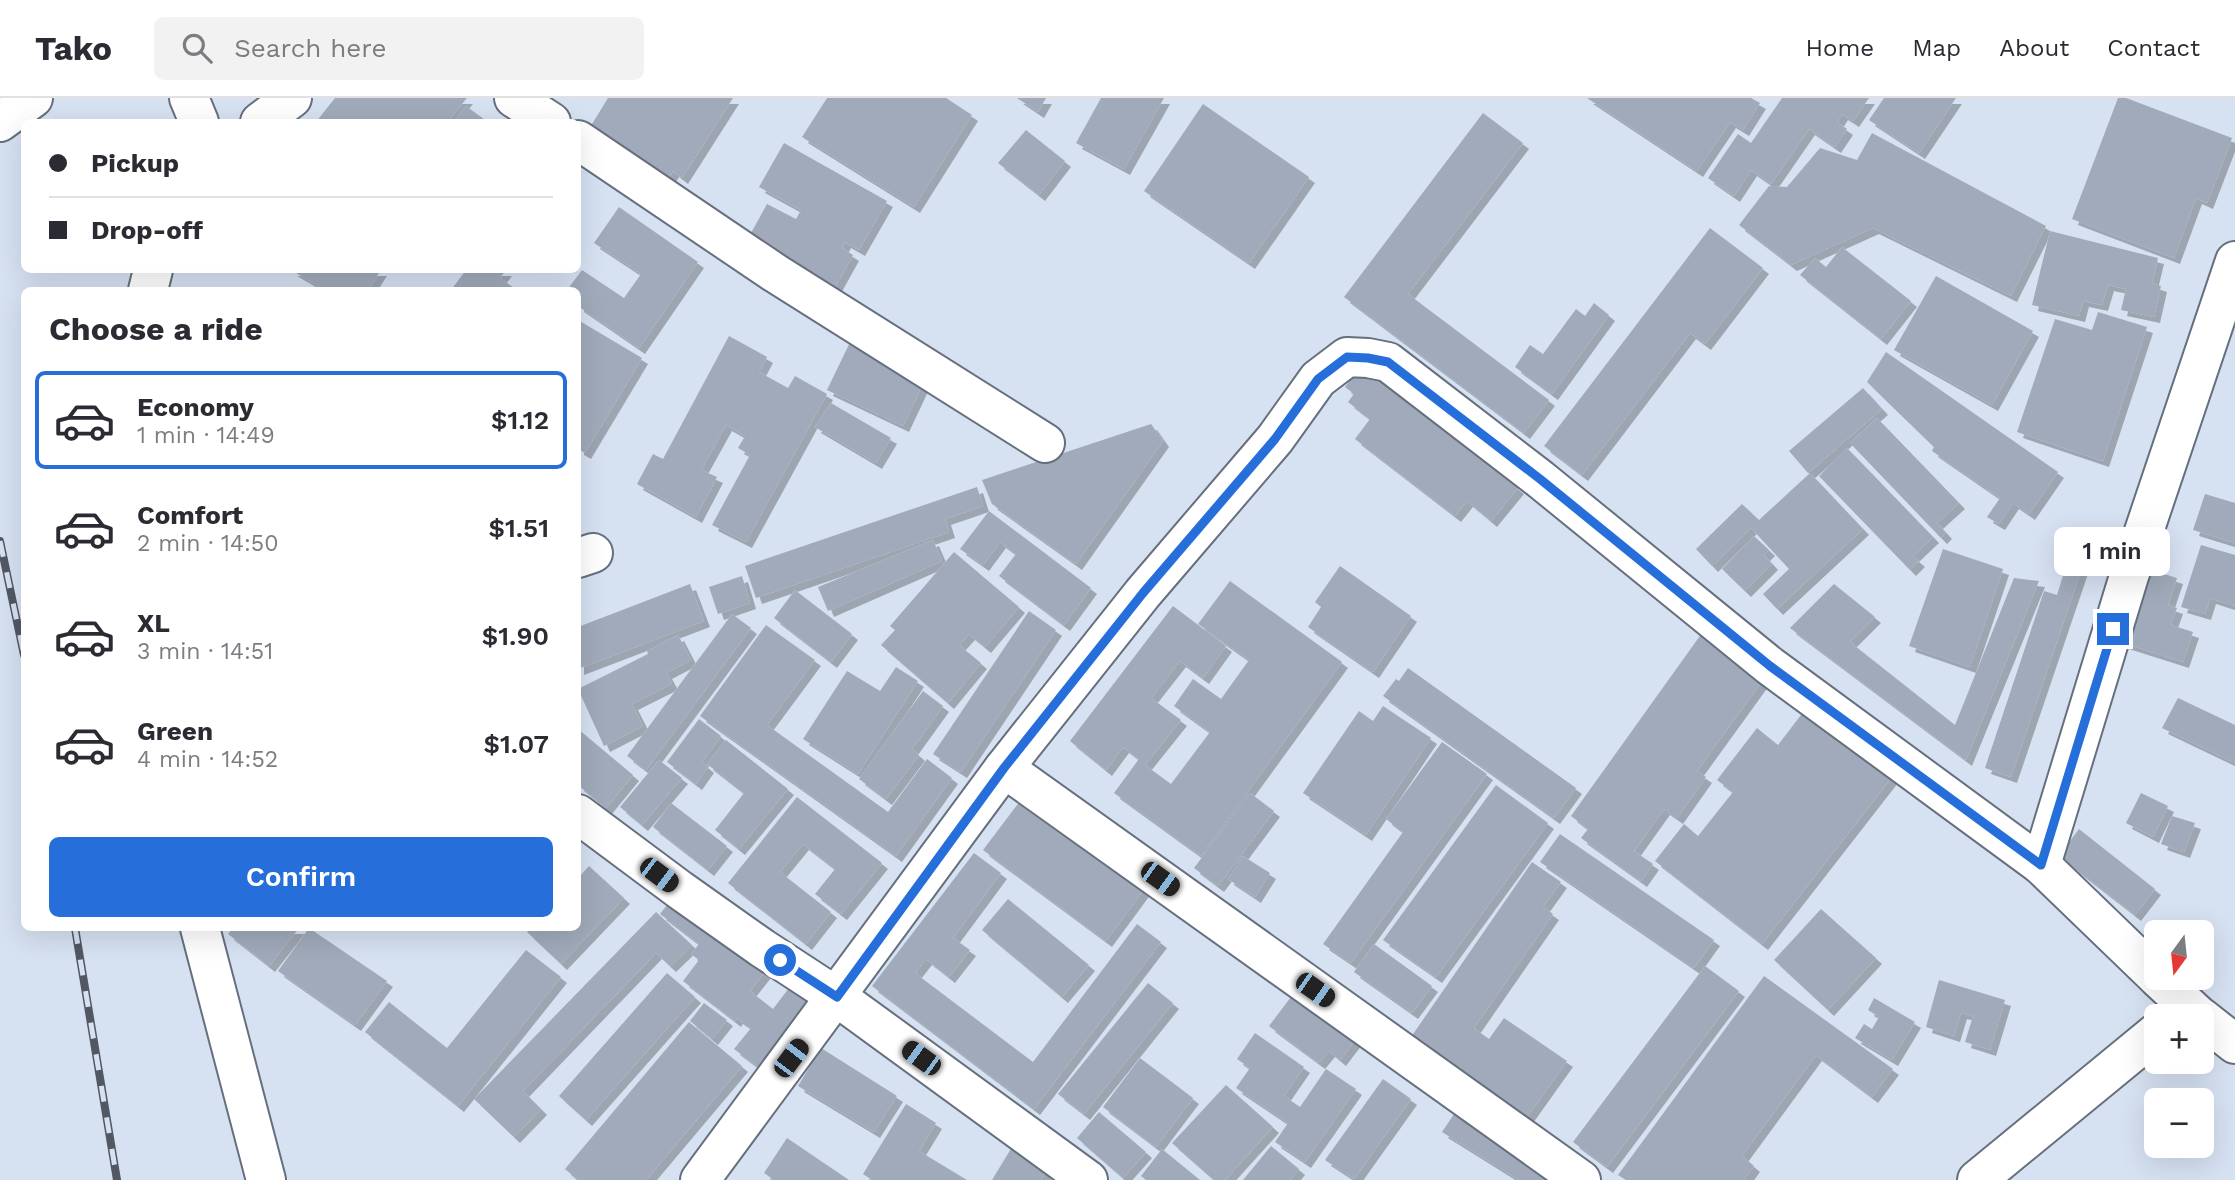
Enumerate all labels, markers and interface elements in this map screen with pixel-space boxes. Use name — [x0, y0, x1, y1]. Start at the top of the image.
search box — [154, 17, 644, 80]
text: Tako — [35, 29, 112, 68]
icon: search — [178, 29, 216, 67]
text: Search here — [234, 33, 387, 63]
text: Home — [1806, 34, 1874, 62]
text: Map — [1912, 34, 1961, 62]
text: About — [1999, 34, 2069, 62]
text: Contact — [2107, 34, 2200, 62]
text: Pickup — [91, 148, 179, 178]
text: Drop-off — [91, 215, 203, 245]
text: Choose a ride — [49, 310, 263, 348]
icon: car — [53, 389, 116, 452]
text: Economy — [137, 392, 254, 422]
text: $1.12 — [491, 405, 549, 435]
text: 1 min · 14:49 — [137, 422, 275, 449]
icon: car — [53, 497, 116, 560]
text: Comfort — [137, 500, 243, 530]
text: $1.51 — [488, 513, 549, 543]
callout: 1 min — [2055, 528, 2171, 576]
text: 2 min · 14:50 — [137, 530, 278, 557]
text: 1 min — [2082, 538, 2142, 565]
icon: car — [53, 605, 116, 668]
text: XL — [137, 608, 170, 638]
route end — [2097, 613, 2129, 645]
text: $1.90 — [482, 621, 549, 651]
text: 3 min · 14:51 — [137, 638, 273, 665]
icon: car — [53, 713, 116, 776]
text: Green — [137, 716, 213, 746]
text: $1.07 — [483, 729, 549, 759]
text: 4 min · 14:52 — [137, 746, 278, 773]
button: Confirm — [49, 837, 553, 917]
car — [636, 854, 683, 896]
car — [1137, 858, 1184, 900]
north arrow — [2144, 920, 2214, 990]
map controls — [2144, 920, 2214, 1158]
route start — [764, 944, 796, 976]
car — [1292, 969, 1339, 1011]
button: + — [2144, 1004, 2214, 1074]
car — [770, 1035, 813, 1081]
car — [898, 1037, 945, 1079]
button: − — [2144, 1088, 2214, 1158]

